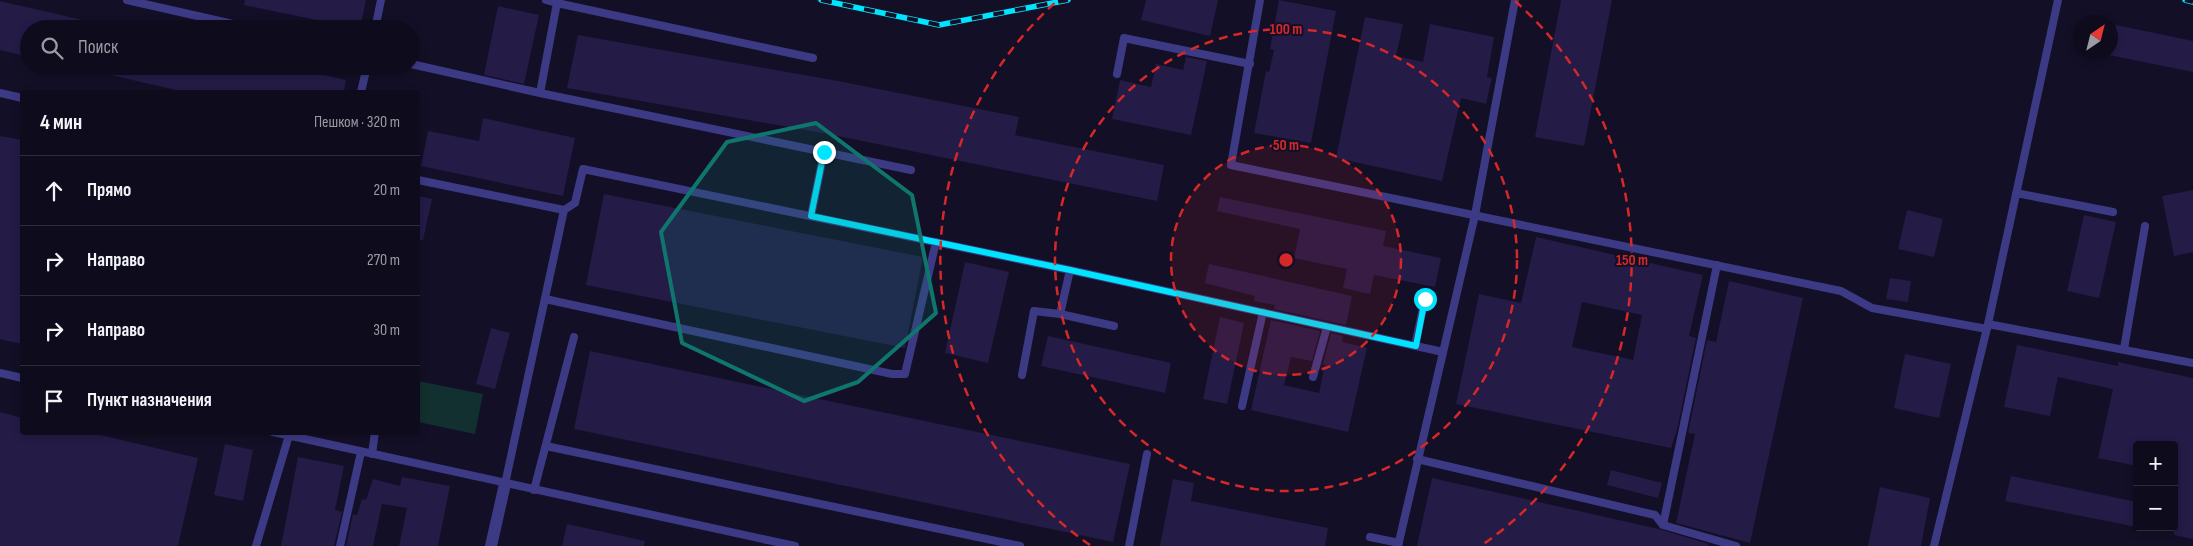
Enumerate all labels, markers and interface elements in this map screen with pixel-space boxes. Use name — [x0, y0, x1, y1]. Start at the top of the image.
north arrow — [2073, 15, 2118, 60]
search box — [20, 20, 420, 75]
text: 100 m — [1270, 20, 1302, 39]
icon: search — [38, 34, 66, 62]
text: Поиск — [78, 36, 118, 59]
text: 4 мин — [40, 110, 82, 135]
text: Пешком · 320 m — [314, 113, 400, 132]
text: 50 m — [1273, 136, 1299, 155]
route end — [813, 141, 836, 164]
icon: ahead — [40, 177, 68, 205]
text: Прямо — [87, 179, 131, 202]
text: 20 m — [373, 181, 400, 200]
icon: right — [40, 247, 68, 275]
text: Направо — [87, 249, 145, 272]
text: 270 m — [367, 251, 400, 270]
centre of rings — [1277, 251, 1295, 269]
text: 150 m — [1616, 251, 1648, 270]
route start — [1414, 288, 1437, 311]
icon: right — [40, 317, 68, 345]
text: Направо — [87, 319, 145, 342]
text: 30 m — [373, 321, 400, 340]
icon: arrive — [40, 387, 68, 415]
text: Пункт назначения — [87, 389, 212, 412]
map controls — [2133, 441, 2178, 531]
button: + — [2133, 441, 2178, 486]
button: − — [2133, 486, 2178, 531]

